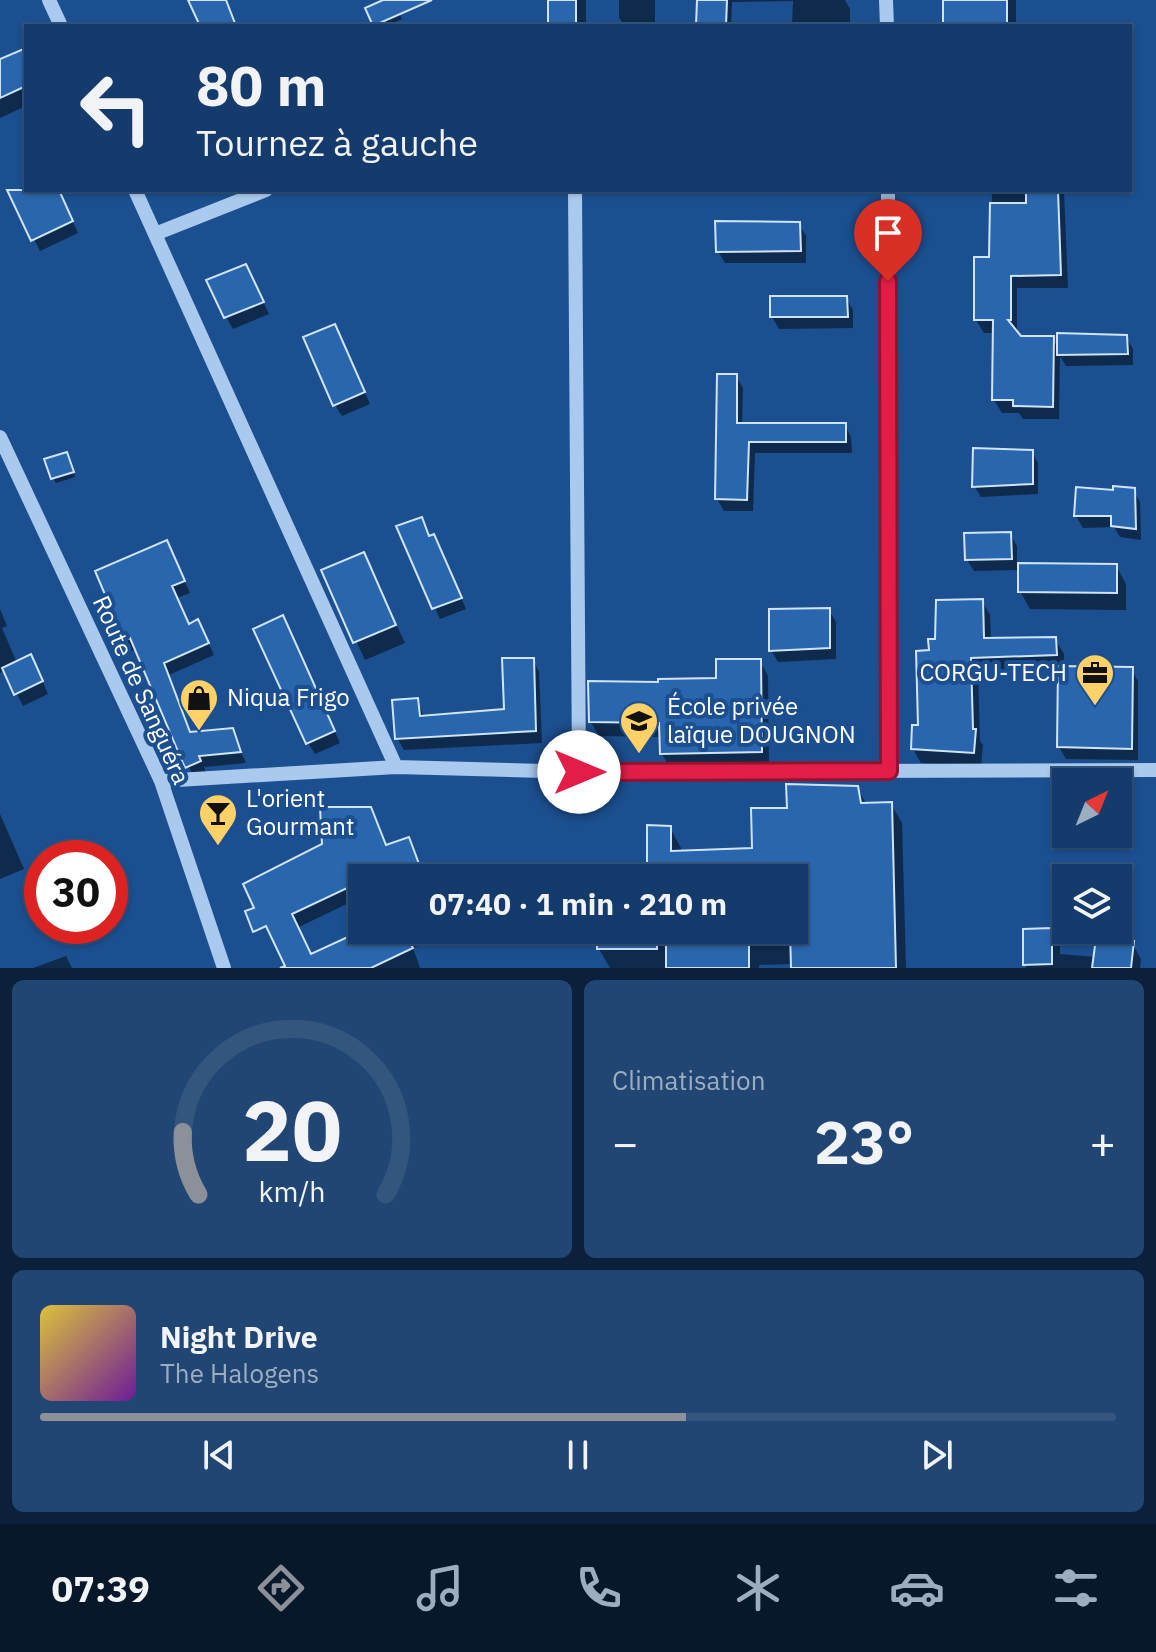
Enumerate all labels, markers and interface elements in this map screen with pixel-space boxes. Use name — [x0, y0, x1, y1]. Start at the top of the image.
text: 80 m — [196, 49, 326, 121]
icon: left — [64, 56, 168, 160]
text: Tournez à gauche — [196, 119, 478, 166]
pin — [854, 199, 922, 281]
icon: arrive — [866, 211, 910, 255]
street label: Route de Sanguéra — [86, 590, 198, 789]
office icon: CORGU-TECH — [1074, 652, 1116, 707]
place label: CORGU-TECH — [919, 656, 1067, 688]
shop icon: Niqua Frigo — [178, 677, 220, 732]
place label: Niqua Frigo — [227, 681, 350, 713]
place label: École privée laïque DOUGNON — [667, 690, 856, 750]
school or university icon: École privée laïque DOUGNON — [618, 700, 660, 755]
position arrow — [537, 730, 621, 814]
north arrow — [1052, 768, 1132, 848]
map controls — [1052, 768, 1132, 944]
place label: L'orient Gourmant — [246, 782, 354, 842]
bar icon: L'orient Gourmant — [197, 792, 239, 847]
speed limit sign: 30 — [24, 840, 128, 944]
button: layers — [1052, 864, 1132, 944]
text: 07:40 · 1 min · 210 m — [429, 884, 727, 923]
text: Climatisation — [612, 1063, 765, 1097]
text: 20 — [242, 1076, 342, 1184]
text: 23° — [814, 1102, 914, 1181]
text: − — [612, 1114, 638, 1171]
text: + — [1090, 1114, 1116, 1171]
text: km/h — [258, 1173, 326, 1210]
text: Night Drive — [160, 1317, 318, 1356]
text: The Halogens — [160, 1356, 319, 1390]
icon: previous — [197, 1433, 241, 1477]
icon: pause — [556, 1433, 600, 1477]
icon: next — [915, 1433, 959, 1477]
icon: directions — [253, 1560, 309, 1616]
icon: music — [412, 1560, 468, 1616]
icon: phone — [571, 1560, 627, 1616]
icon: climate — [730, 1560, 786, 1616]
icon: car — [889, 1560, 945, 1616]
icon: filters — [1048, 1560, 1104, 1616]
text: 07:39 — [52, 1565, 150, 1612]

